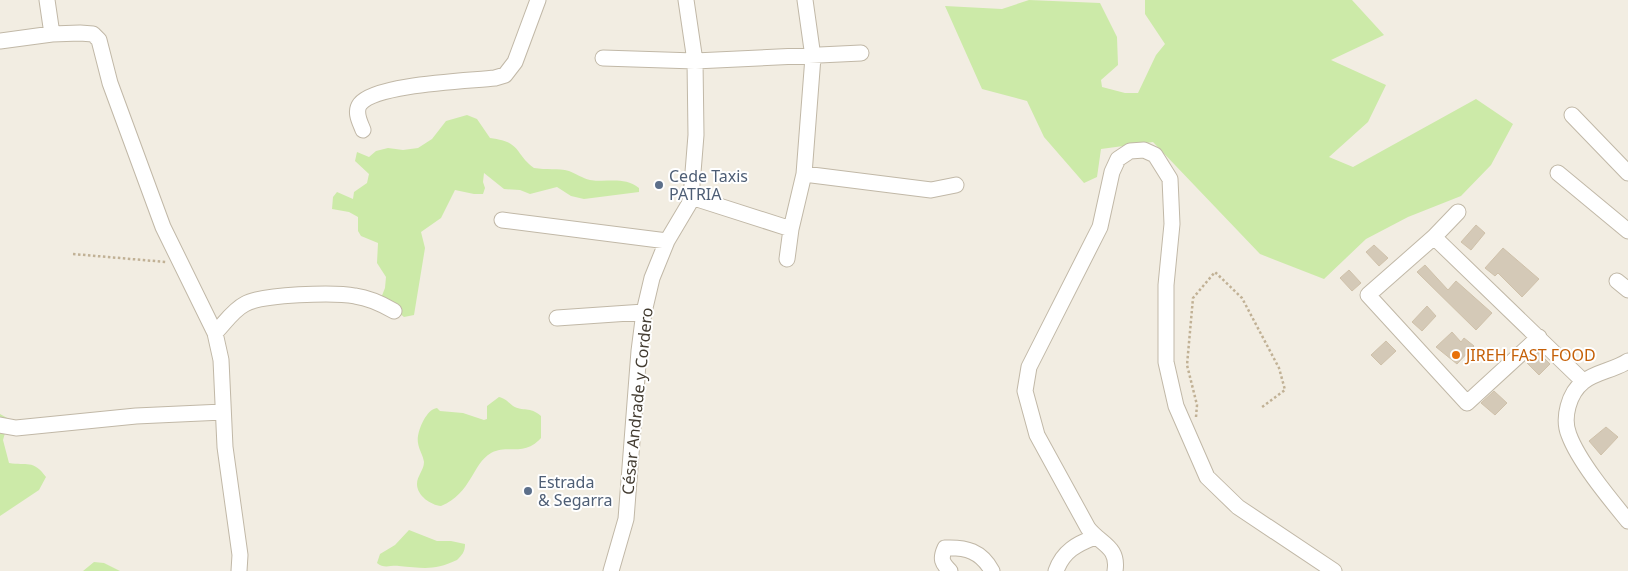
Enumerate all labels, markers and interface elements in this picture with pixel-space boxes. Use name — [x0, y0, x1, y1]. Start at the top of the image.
place label: Cede Taxis PATRIA — [669, 165, 748, 205]
marker: Cede Taxis PATRIA — [653, 179, 665, 191]
street label: César Andrade y Cordero — [616, 306, 658, 496]
place label: JIREH FAST FOOD — [1464, 344, 1596, 366]
marker: JIREH FAST FOOD — [1450, 349, 1462, 361]
place label: Estrada & Segarra — [538, 471, 612, 511]
marker: Estrada & Segarra — [522, 485, 534, 497]

